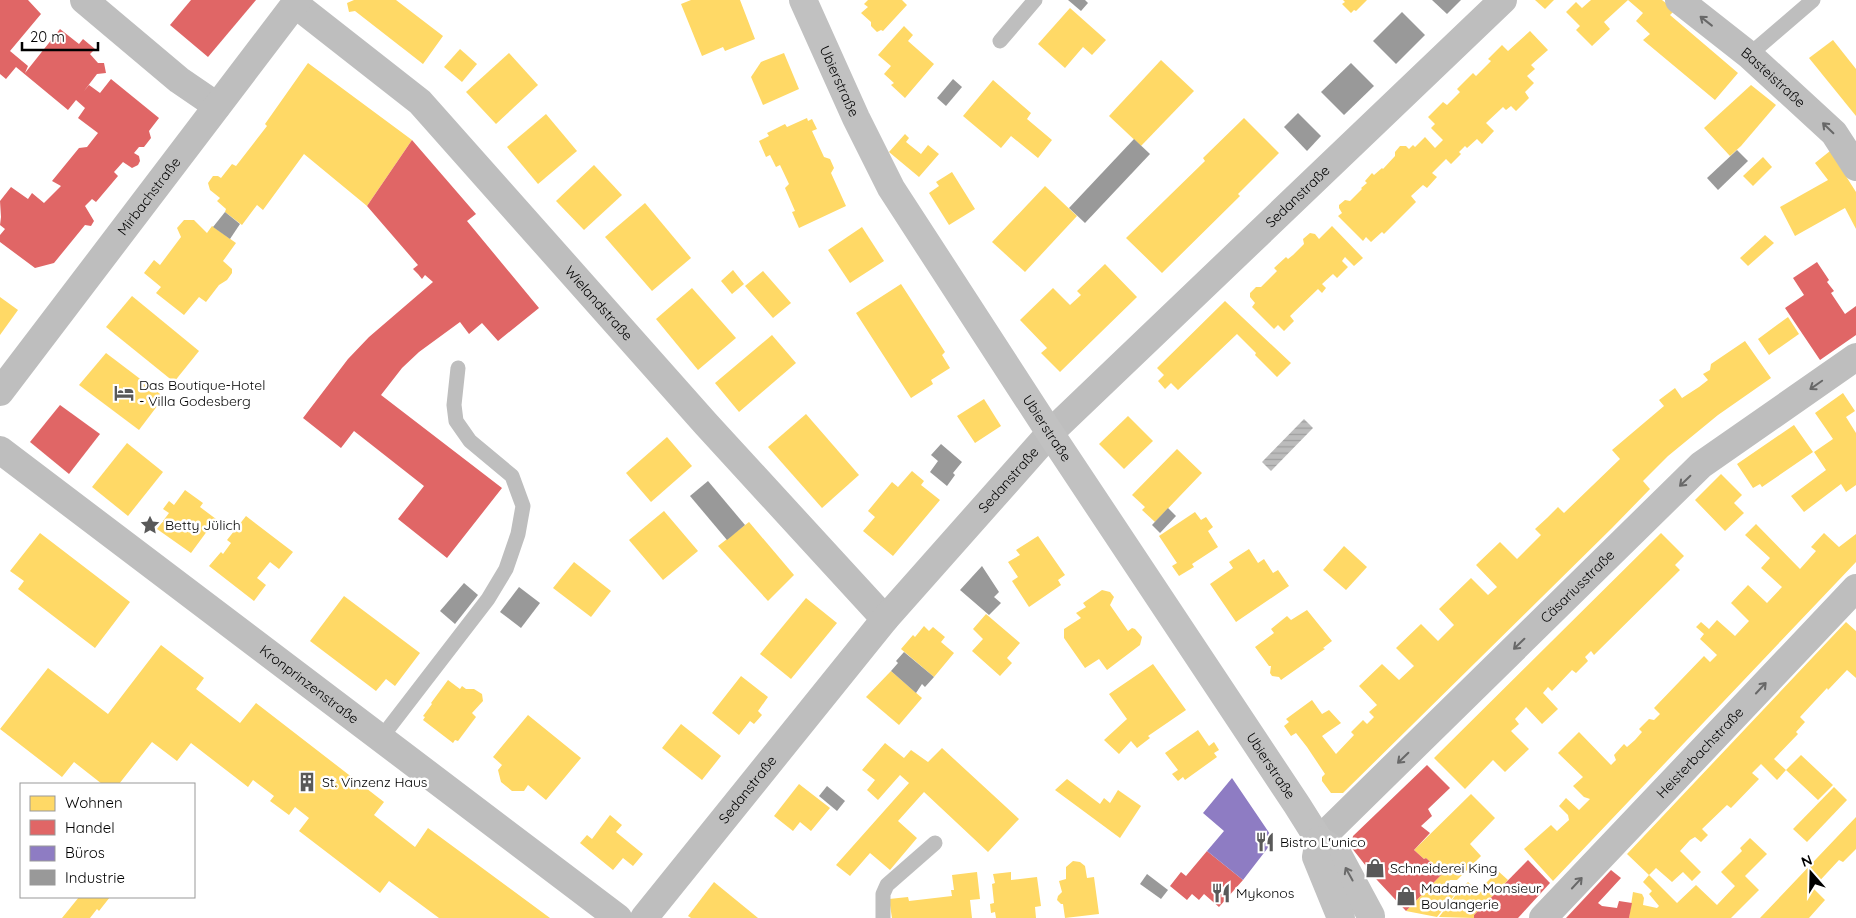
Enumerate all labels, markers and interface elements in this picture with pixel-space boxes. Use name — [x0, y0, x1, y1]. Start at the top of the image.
one-way arrow — [1700, 15, 1713, 26]
scale bar — [22, 20, 99, 52]
text: 20 m — [30, 27, 65, 46]
street label: Ubierstraße — [816, 43, 863, 120]
street label: Basteistraße — [1737, 43, 1809, 111]
one-way arrow — [1821, 122, 1834, 134]
street label: Mirbachstraße — [113, 153, 184, 239]
street label: Sedanstraße — [1261, 161, 1333, 231]
street label: Wielandstraße — [561, 262, 637, 344]
place label: Das Boutique-Hotel - Villa Godesberg — [139, 376, 265, 410]
one-way arrow — [1809, 380, 1823, 390]
hotel icon: Das Boutique-Hotel - Villa Godesberg — [113, 382, 135, 404]
street label: Ubierstraße — [1019, 391, 1075, 465]
street label: Sedanstraße — [974, 443, 1043, 517]
one-way arrow — [1679, 475, 1691, 487]
place icon: Betty Jülich — [139, 514, 161, 536]
place label: Betty Jülich — [165, 516, 241, 534]
street label: Cäsariusstraße — [1536, 546, 1618, 627]
one-way arrow — [1513, 638, 1525, 650]
street label: Kronprinzenstraße — [256, 641, 363, 728]
one-way arrow — [1755, 682, 1767, 695]
street label: Heisterbachstraße — [1652, 703, 1748, 802]
street label: Ubierstraße — [1242, 729, 1300, 802]
one-way arrow — [1398, 751, 1410, 763]
street label: Sedanstraße — [715, 752, 780, 827]
building icon: St. Vinzenz Haus — [296, 771, 318, 793]
place label: St. Vinzenz Haus — [322, 773, 427, 791]
legend — [20, 783, 195, 898]
text: Wohnen — [65, 793, 123, 812]
text: Handel — [65, 818, 115, 837]
restaurant icon: Bistro L'unico — [1254, 831, 1276, 853]
place label: Bistro L'unico — [1280, 833, 1366, 851]
text: Büros — [65, 843, 105, 862]
north arrow — [1786, 848, 1836, 898]
text: N — [1799, 851, 1814, 871]
shop icon: Schneiderei King — [1364, 857, 1386, 879]
place label: Schneiderei King — [1390, 859, 1498, 877]
one-way arrow — [1344, 867, 1354, 882]
text: Industrie — [65, 868, 125, 887]
one-way arrow — [1571, 876, 1583, 889]
place label: Madame Monsieur Boulangerie — [1421, 879, 1542, 913]
restaurant icon: Mykonos — [1210, 882, 1232, 904]
place label: Mykonos — [1236, 884, 1294, 902]
shop icon: Madame Monsieur Boulangerie — [1395, 885, 1417, 907]

